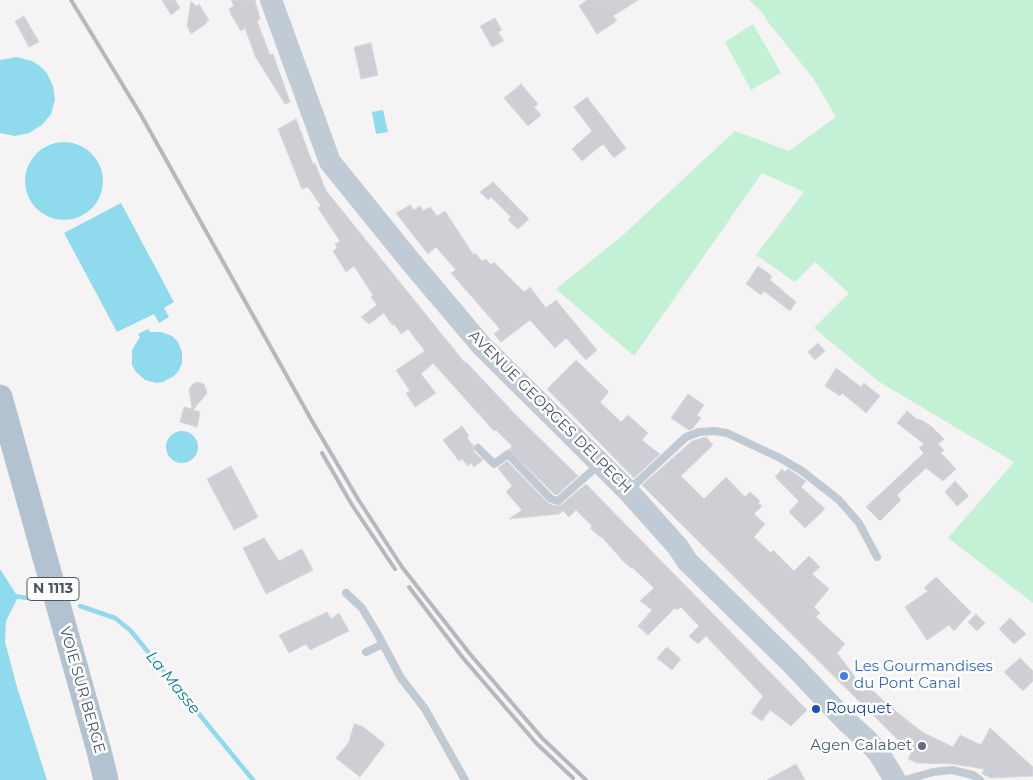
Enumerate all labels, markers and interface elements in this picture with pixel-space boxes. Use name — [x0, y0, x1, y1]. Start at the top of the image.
street label: AVENUE GEORGES DELPECH — [465, 327, 635, 497]
road number: N 1113 — [27, 578, 79, 600]
street label: VOIE SUR BERGE — [55, 625, 109, 755]
water label: La Masse — [142, 648, 204, 718]
place label: Les Gourmandises du Pont Canal — [854, 658, 993, 693]
marker: Les Gourmandises du Pont Canal — [838, 670, 850, 682]
place label: Rouquet — [826, 700, 892, 718]
marker: Rouquet — [810, 703, 822, 715]
place label: Agen Calabet — [810, 737, 912, 755]
marker: Agen Calabet — [916, 740, 928, 752]

